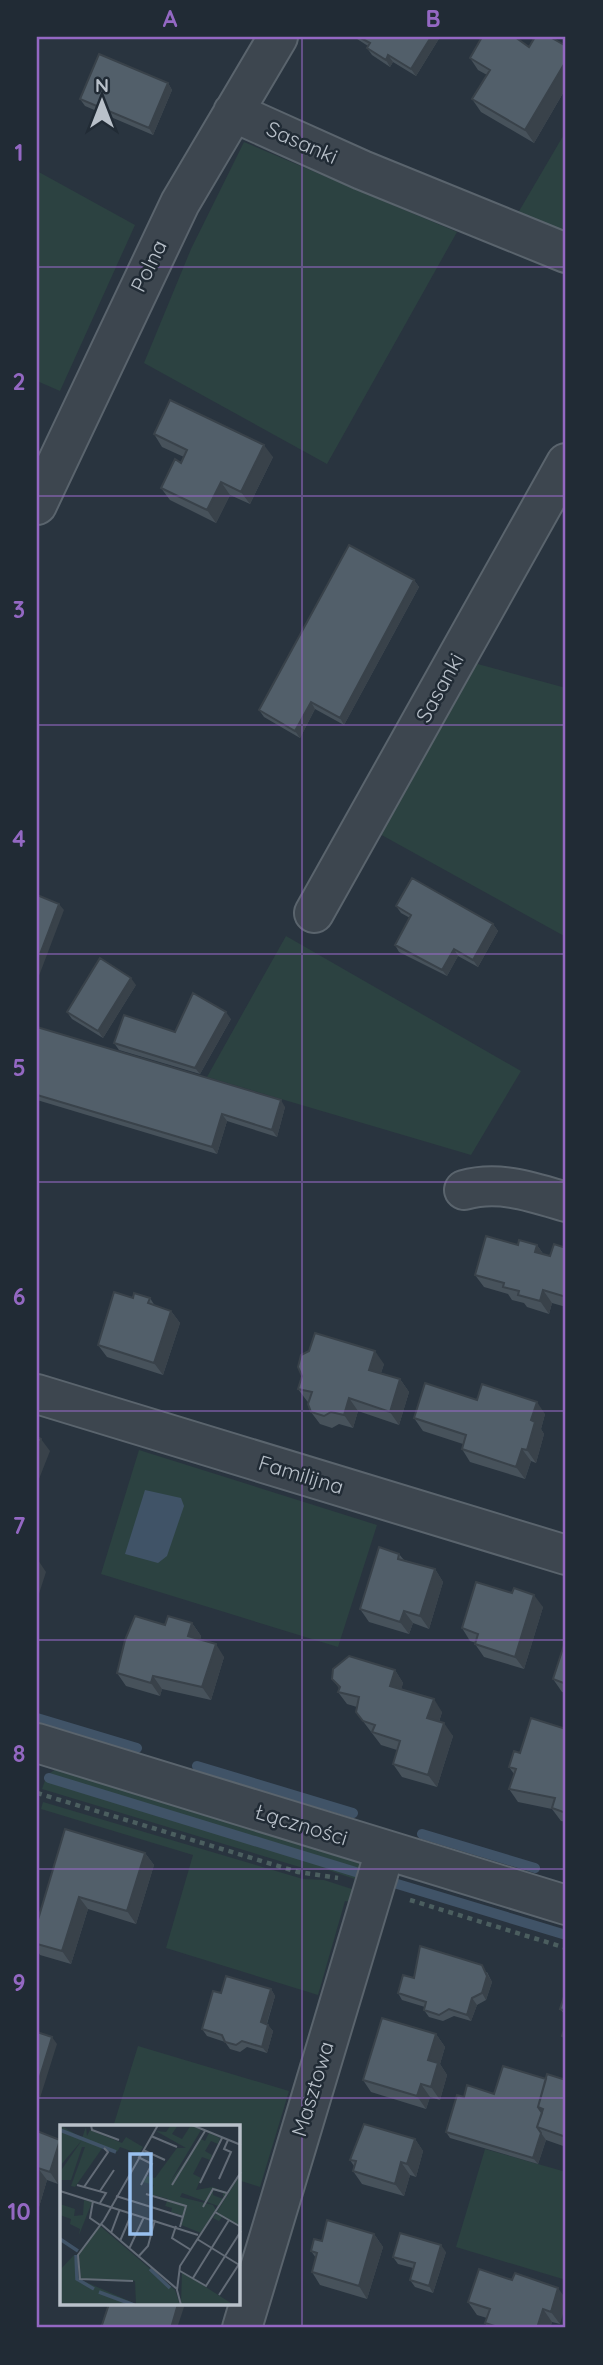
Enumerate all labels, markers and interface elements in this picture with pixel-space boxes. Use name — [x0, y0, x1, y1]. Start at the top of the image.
text: A — [163, 4, 178, 33]
text: B — [425, 4, 441, 33]
north arrow — [66, 66, 136, 136]
text: N — [95, 73, 109, 97]
street label: Sasanki — [263, 115, 342, 169]
text: 1 — [15, 138, 23, 167]
street label: Polna — [124, 235, 172, 296]
text: 2 — [12, 367, 26, 396]
text: 3 — [13, 595, 25, 624]
street label: Sasanki — [410, 648, 469, 727]
text: 4 — [12, 824, 26, 853]
text: 5 — [12, 1053, 26, 1082]
text: 6 — [13, 1282, 25, 1311]
street label: Familijna — [256, 1449, 347, 1499]
text: 7 — [13, 1511, 26, 1540]
text: 8 — [13, 1739, 25, 1768]
street label: Łączności — [252, 1798, 351, 1850]
text: 9 — [12, 1968, 26, 1997]
street label: Masztowa — [285, 2038, 339, 2140]
inset map — [60, 2125, 240, 2306]
text: 10 — [7, 2197, 31, 2226]

